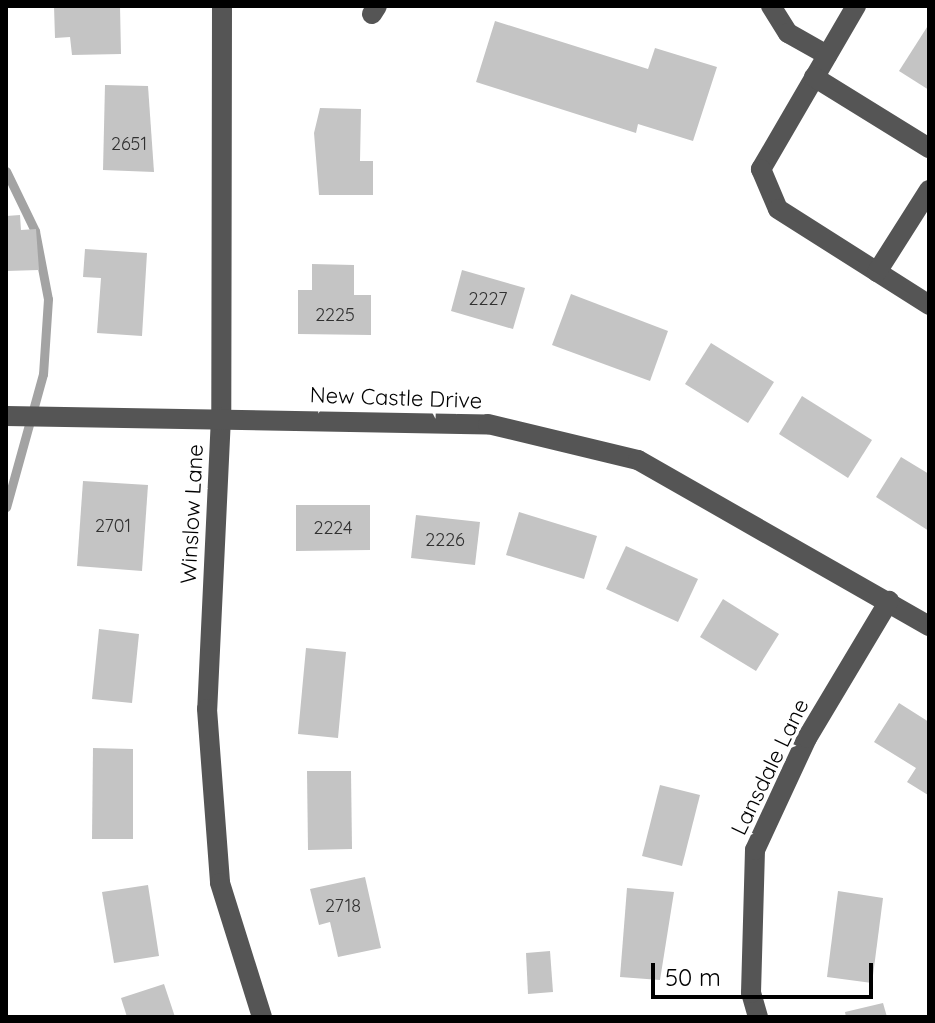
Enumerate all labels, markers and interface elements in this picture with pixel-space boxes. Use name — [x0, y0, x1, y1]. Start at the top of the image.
house number: 2651 — [111, 133, 147, 155]
house number: 2227 — [469, 288, 507, 310]
house number: 2225 — [315, 304, 355, 326]
street label: New Castle Drive — [309, 382, 483, 414]
street label: Winslow Lane — [175, 443, 209, 585]
house number: 2701 — [95, 515, 131, 537]
house number: 2224 — [313, 517, 353, 539]
house number: 2226 — [425, 529, 465, 551]
street label: Lansdale Lane — [726, 695, 814, 839]
house number: 2718 — [325, 895, 361, 917]
scale bar — [655, 947, 877, 997]
text: 50 m — [665, 962, 721, 992]

